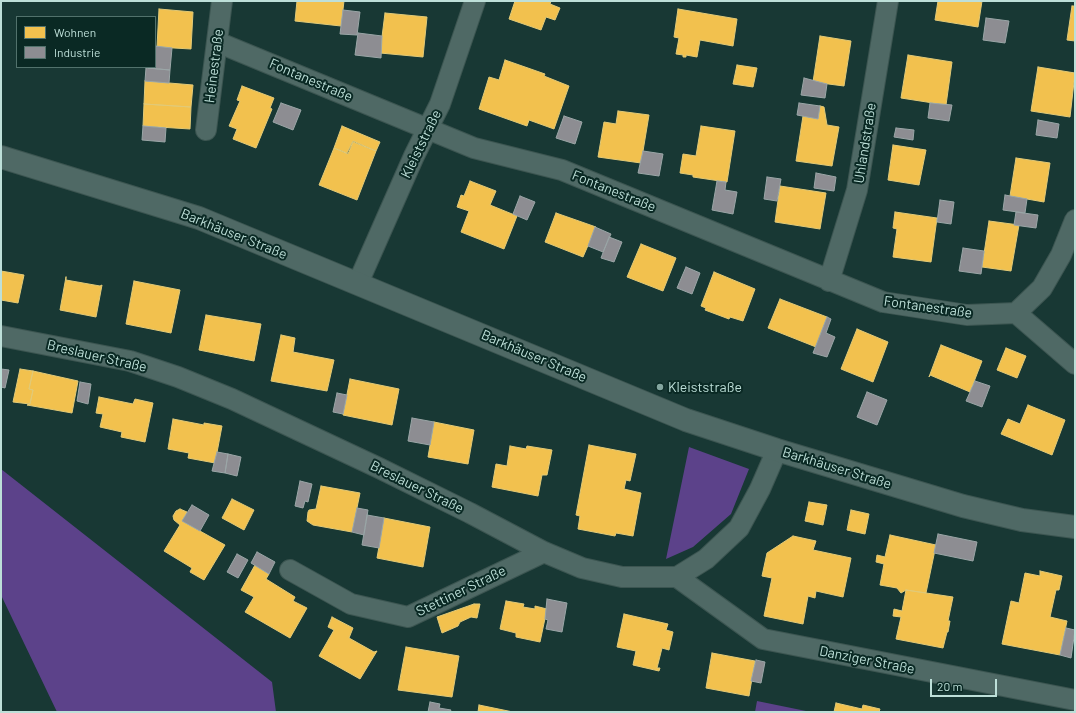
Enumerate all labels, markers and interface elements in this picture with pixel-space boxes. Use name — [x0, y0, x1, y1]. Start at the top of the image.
legend — [16, 16, 156, 68]
text: Wohnen — [54, 25, 96, 39]
street label: Heinestraße — [201, 28, 227, 104]
text: Industrie — [54, 45, 100, 59]
street label: Fontanestraße — [267, 55, 355, 105]
street label: Uhlandstraße — [850, 101, 880, 185]
street label: Kleiststraße — [397, 107, 445, 181]
street label: Fontanestraße — [570, 167, 658, 215]
street label: Barkhäuser Straße — [178, 205, 290, 263]
street label: Fontanestraße — [883, 292, 973, 322]
street label: Barkhäuser Straße — [479, 326, 589, 386]
street label: Breslauer Straße — [45, 336, 149, 376]
place label: Kleiststraße — [668, 379, 742, 395]
marker: Kleiststraße — [655, 382, 665, 392]
street label: Barkhäuser Straße — [781, 443, 893, 493]
street label: Breslauer Straße — [368, 457, 466, 517]
street label: Stettiner Straße — [413, 562, 509, 620]
street label: Danziger Straße — [818, 643, 916, 677]
scale bar — [932, 671, 999, 697]
text: 20 m — [937, 679, 963, 693]

